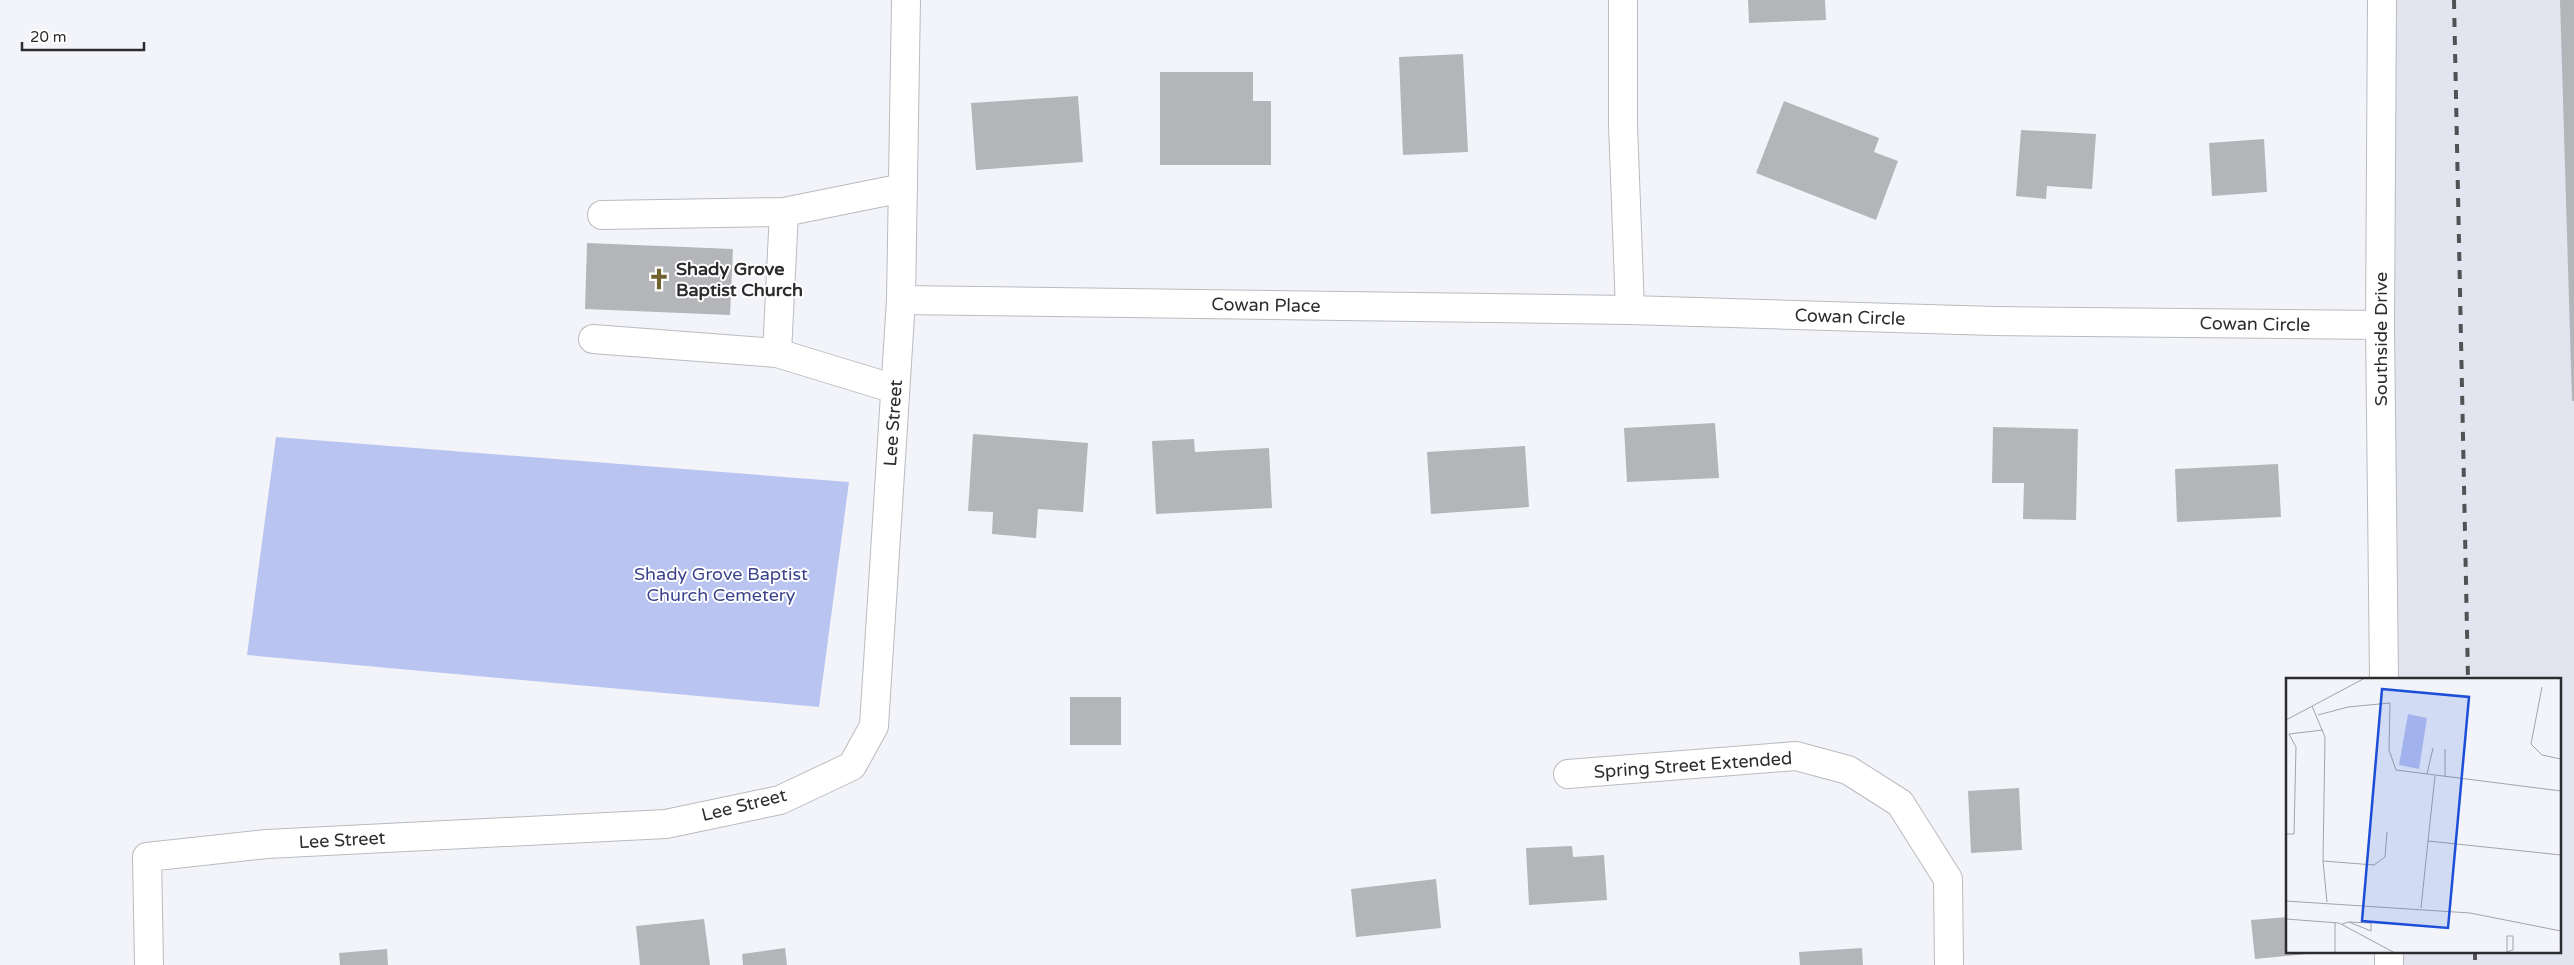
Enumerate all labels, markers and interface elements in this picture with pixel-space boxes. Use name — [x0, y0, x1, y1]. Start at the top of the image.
scale bar — [22, 20, 145, 52]
text: 20 m — [30, 28, 67, 46]
place label: Shady Grove Baptist Church — [676, 258, 803, 301]
church icon: Shady Grove Baptist Church — [646, 266, 672, 292]
street label: Southside Drive — [2370, 272, 2392, 406]
street label: Cowan Place — [1211, 293, 1321, 317]
street label: Cowan Circle — [1794, 304, 1906, 330]
street label: Cowan Circle — [2199, 312, 2311, 336]
street label: Lee Street — [879, 379, 907, 467]
park label: Shady Grove Baptist Church Cemetery — [634, 563, 808, 606]
inset map — [2286, 678, 2562, 952]
street label: Spring Street Extended — [1593, 747, 1793, 783]
street label: Lee Street — [699, 784, 789, 826]
street label: Lee Street — [298, 827, 386, 853]

